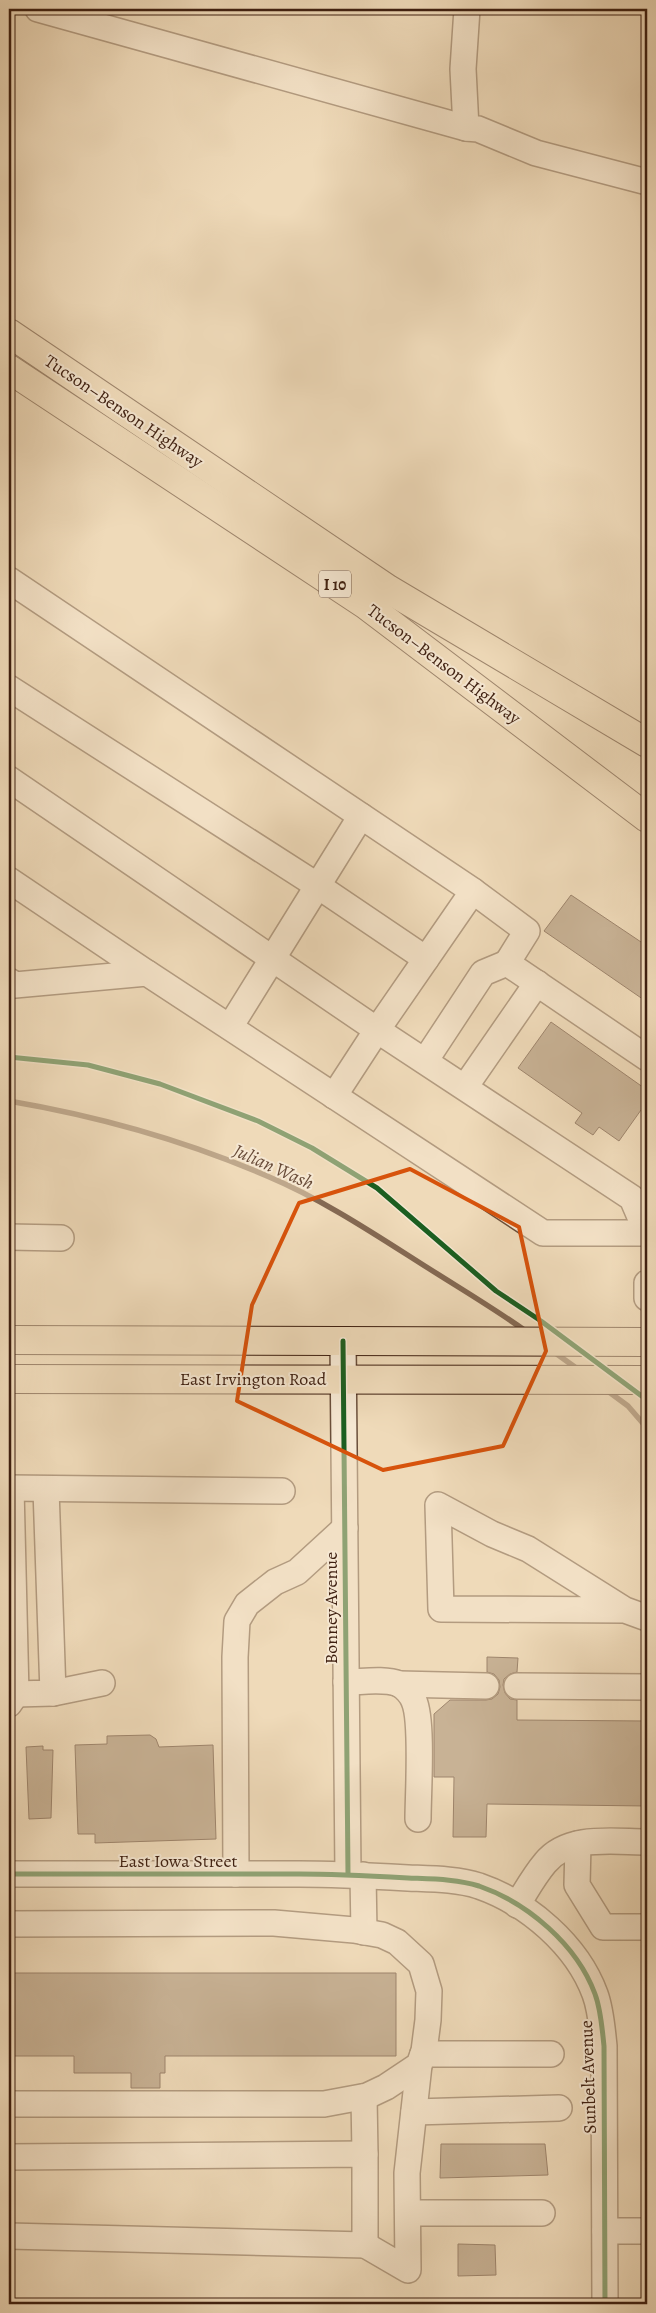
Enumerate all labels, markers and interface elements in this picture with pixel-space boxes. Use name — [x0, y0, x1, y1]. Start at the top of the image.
street label: Tucson–Benson Highway — [40, 349, 209, 474]
road number: I 10 — [319, 570, 351, 598]
street label: Tucson–Benson Highway — [362, 598, 526, 730]
water label: Julian Wash — [228, 1137, 318, 1196]
street label: East Irvington Road — [180, 1367, 327, 1391]
street label: Bonney Avenue — [319, 1552, 343, 1664]
street label: East Iowa Street — [119, 1849, 237, 1873]
street label: Sunbelt Avenue — [574, 2020, 602, 2134]

